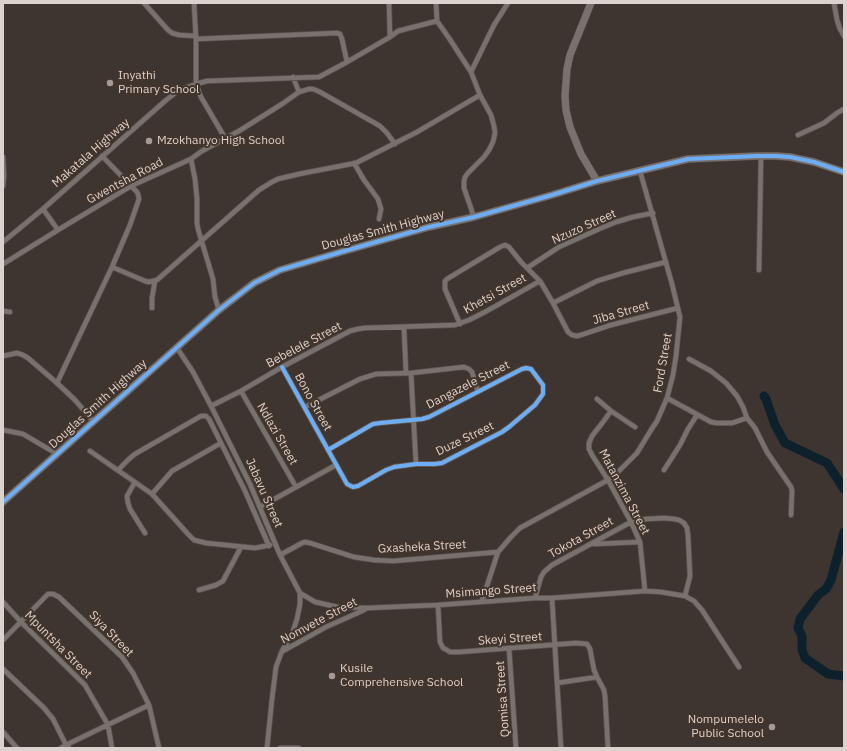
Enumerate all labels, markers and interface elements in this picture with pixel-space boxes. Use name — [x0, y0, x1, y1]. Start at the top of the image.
place label: Inyathi Primary School — [118, 69, 199, 97]
marker: Inyathi Primary School — [105, 78, 115, 88]
street label: Makatala Highway — [49, 115, 133, 191]
place label: Mzokhanyo High School — [157, 134, 285, 148]
marker: Mzokhanyo High School — [144, 136, 154, 146]
street label: Gwentsha Road — [84, 155, 166, 207]
street label: Nzuzo Street — [550, 206, 618, 248]
street label: Douglas Smith Highway — [320, 207, 446, 253]
street label: Khetsi Street — [461, 271, 529, 317]
street label: Jiba Street — [591, 298, 651, 328]
street label: Bebelele Street — [264, 319, 344, 371]
street label: Ford Street — [651, 332, 675, 394]
street label: Douglas Smith Highway — [46, 356, 150, 452]
street label: Dangazele Street — [424, 358, 512, 412]
street label: Bono Street — [291, 371, 335, 433]
street label: Ndlazi Street — [253, 400, 301, 468]
street label: Duze Street — [434, 419, 496, 459]
street label: Matanzima Street — [595, 447, 653, 537]
street label: Jabavu Street — [242, 456, 286, 530]
street label: Tokota Street — [546, 514, 616, 562]
street label: Gxasheka Street — [377, 537, 467, 557]
street label: Msimango Street — [445, 581, 537, 601]
street label: Nomvete Street — [278, 595, 360, 647]
street label: Mpuntsha Street — [21, 608, 95, 682]
street label: Siya Street — [86, 608, 136, 660]
street label: Skeyi Street — [477, 630, 543, 648]
street label: Qomisa Street — [493, 660, 513, 738]
place label: Kusile Comprehensive School — [340, 662, 463, 690]
marker: Kusile Comprehensive School — [327, 671, 337, 681]
place label: Nompumelelo Public School — [688, 713, 764, 741]
marker: Nompumelelo Public School — [767, 722, 777, 732]

